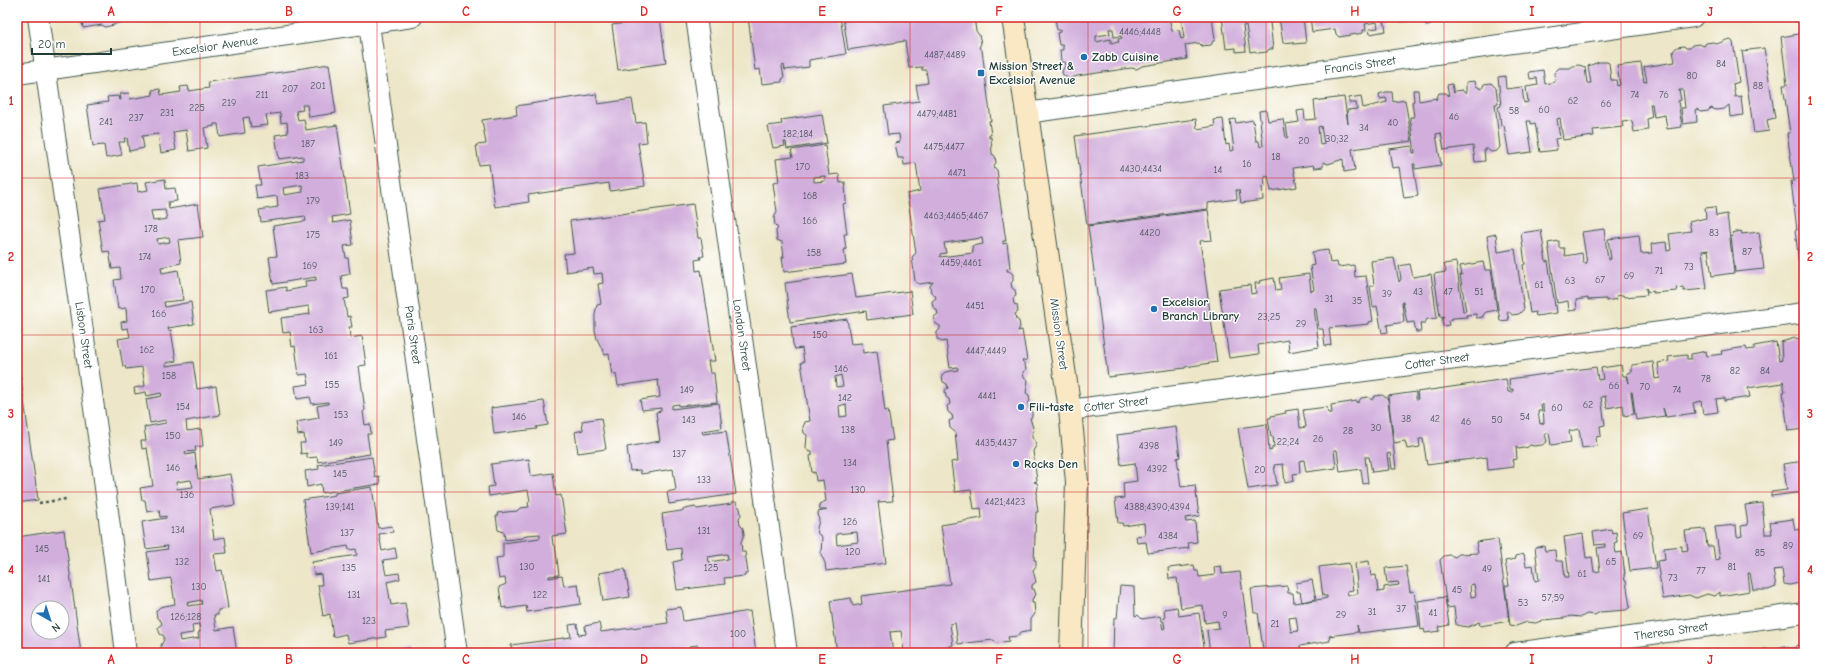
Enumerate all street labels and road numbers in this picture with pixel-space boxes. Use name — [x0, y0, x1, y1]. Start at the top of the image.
street label: Excelsior Avenue — [171, 33, 259, 59]
street label: Francis Street — [1323, 53, 1397, 77]
street label: Mission Street — [1047, 297, 1071, 371]
street label: London Street — [730, 298, 754, 372]
street label: Lisbon Street — [72, 301, 96, 370]
street label: Paris Street — [402, 305, 424, 366]
street label: Cotter Street — [1404, 349, 1471, 372]
street label: Cotter Street — [1083, 393, 1150, 415]
street label: Theresa Street — [1633, 619, 1709, 643]

